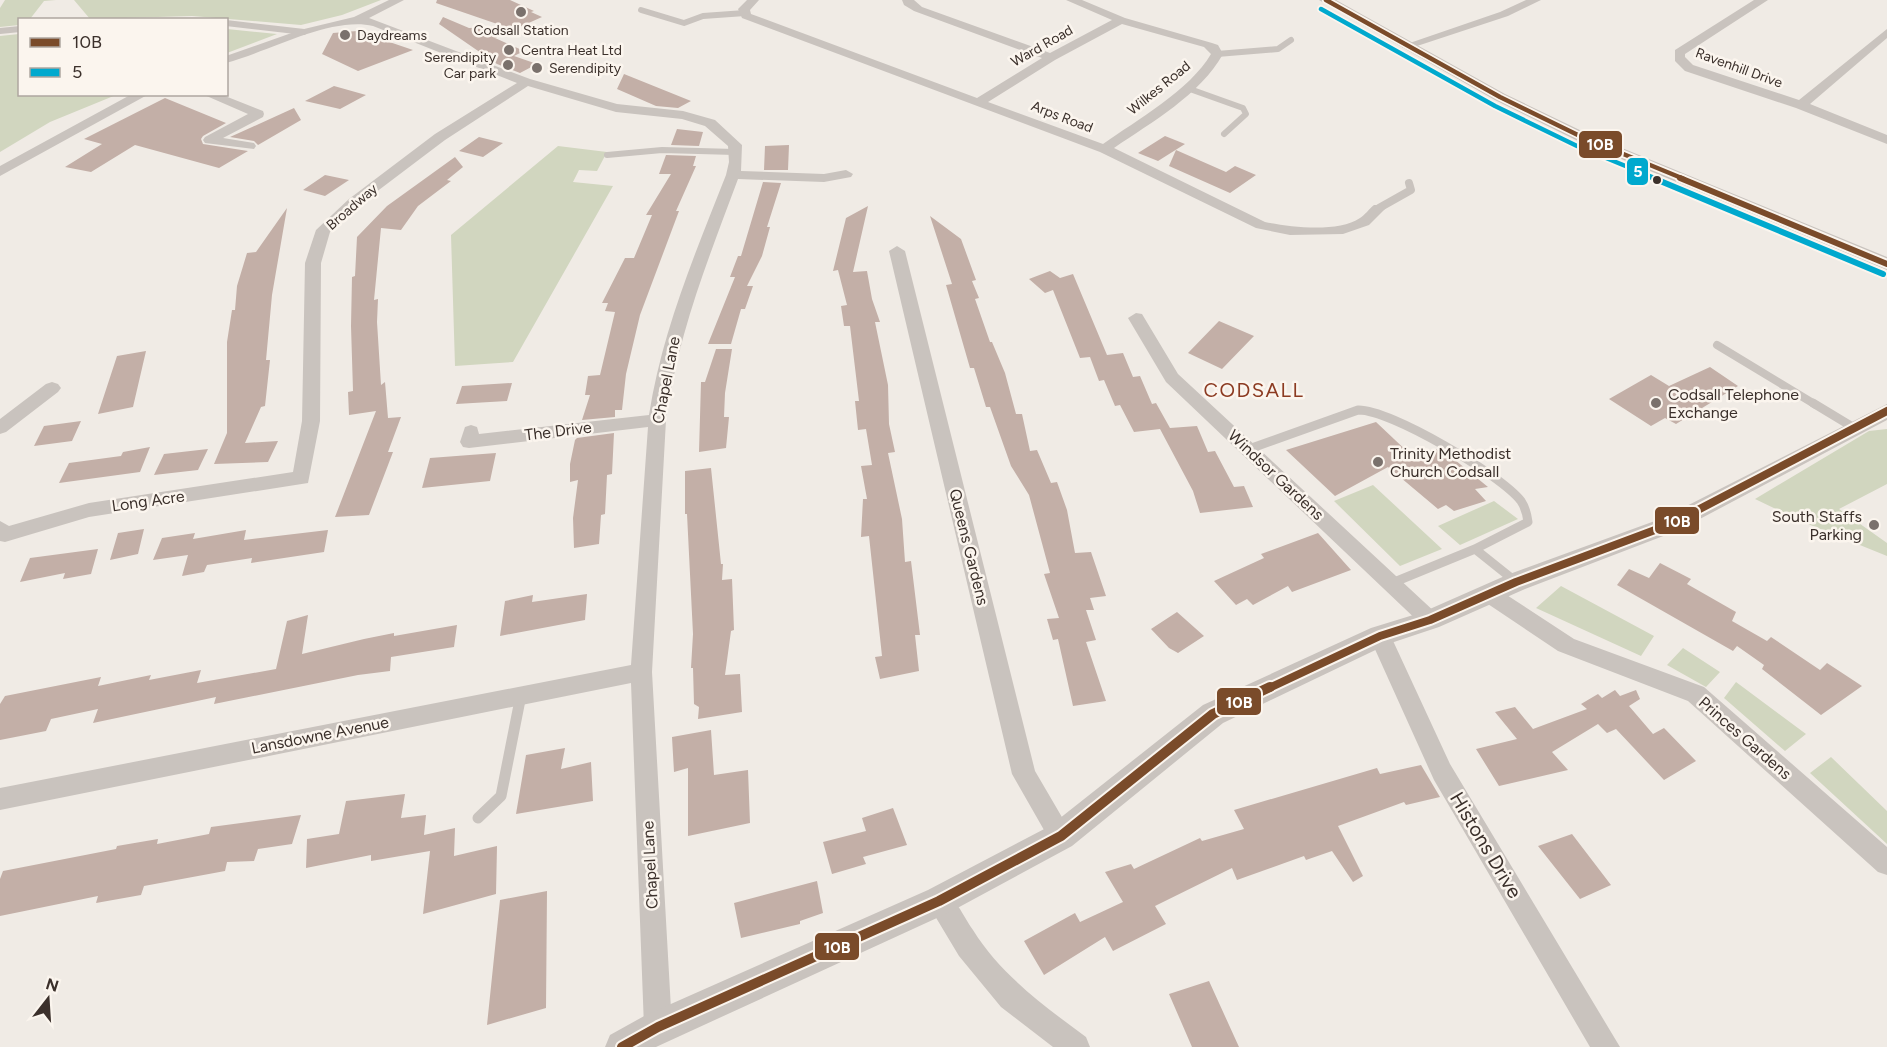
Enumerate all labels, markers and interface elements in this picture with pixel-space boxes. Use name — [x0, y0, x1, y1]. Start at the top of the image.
marker: Codsall Station — [514, 5, 528, 19]
legend — [18, 18, 228, 96]
street label: Ward Road — [1008, 21, 1076, 71]
place label: Codsall Station — [473, 22, 569, 39]
place label: Daydreams — [357, 27, 427, 44]
marker: Daydreams — [338, 28, 352, 42]
text: 10B — [72, 31, 102, 53]
place label: Centra Heat Ltd — [521, 42, 622, 59]
marker: Centra Heat Ltd — [502, 43, 516, 57]
street label: Ravenhill Drive — [1693, 44, 1785, 92]
place label: Serendipity Car park — [424, 49, 497, 82]
street label: Wilkes Road — [1124, 57, 1194, 119]
marker: Serendipity Car park — [501, 58, 515, 72]
place label: Serendipity — [549, 60, 622, 77]
text: 5 — [72, 61, 82, 83]
marker: Serendipity — [530, 61, 544, 75]
street label: Arps Road — [1029, 97, 1095, 137]
line badge: 10B — [1578, 130, 1623, 159]
text: 10B — [1587, 135, 1614, 154]
line badge: 5 — [1626, 157, 1649, 186]
text: 5 — [1633, 162, 1643, 181]
unlabelled marker — [1651, 174, 1663, 186]
street label: Broadway — [323, 180, 381, 234]
street label: Chapel Lane — [648, 335, 684, 425]
district label: CODSALL — [1204, 378, 1304, 402]
place label: Codsall Telephone Exchange — [1668, 385, 1799, 422]
marker: Codsall Telephone Exchange — [1649, 396, 1663, 410]
street label: The Drive — [523, 417, 593, 445]
street label: Windsor Gardens — [1224, 426, 1328, 524]
place label: Trinity Methodist Church Codsall — [1390, 444, 1511, 481]
marker: Trinity Methodist Church Codsall — [1371, 455, 1385, 469]
street label: Long Acre — [110, 486, 186, 516]
street label: Queens Gardens — [945, 487, 993, 607]
line badge: 10B — [1654, 506, 1700, 535]
place label: South Staffs Parking — [1772, 507, 1862, 544]
text: 10B — [1664, 512, 1691, 531]
marker: South Staffs Parking — [1867, 518, 1881, 532]
line badge: 10B — [1216, 687, 1262, 716]
text: 10B — [1226, 693, 1253, 712]
street label: Princes Gardens — [1695, 693, 1795, 783]
street label: Lansdowne Avenue — [250, 712, 391, 758]
street label: Histons Drive — [1445, 787, 1527, 903]
street label: Chapel Lane — [638, 820, 662, 910]
line badge: 10B — [814, 932, 860, 961]
text: 10B — [824, 938, 851, 957]
north arrow — [18, 969, 78, 1029]
text: N — [44, 974, 61, 996]

